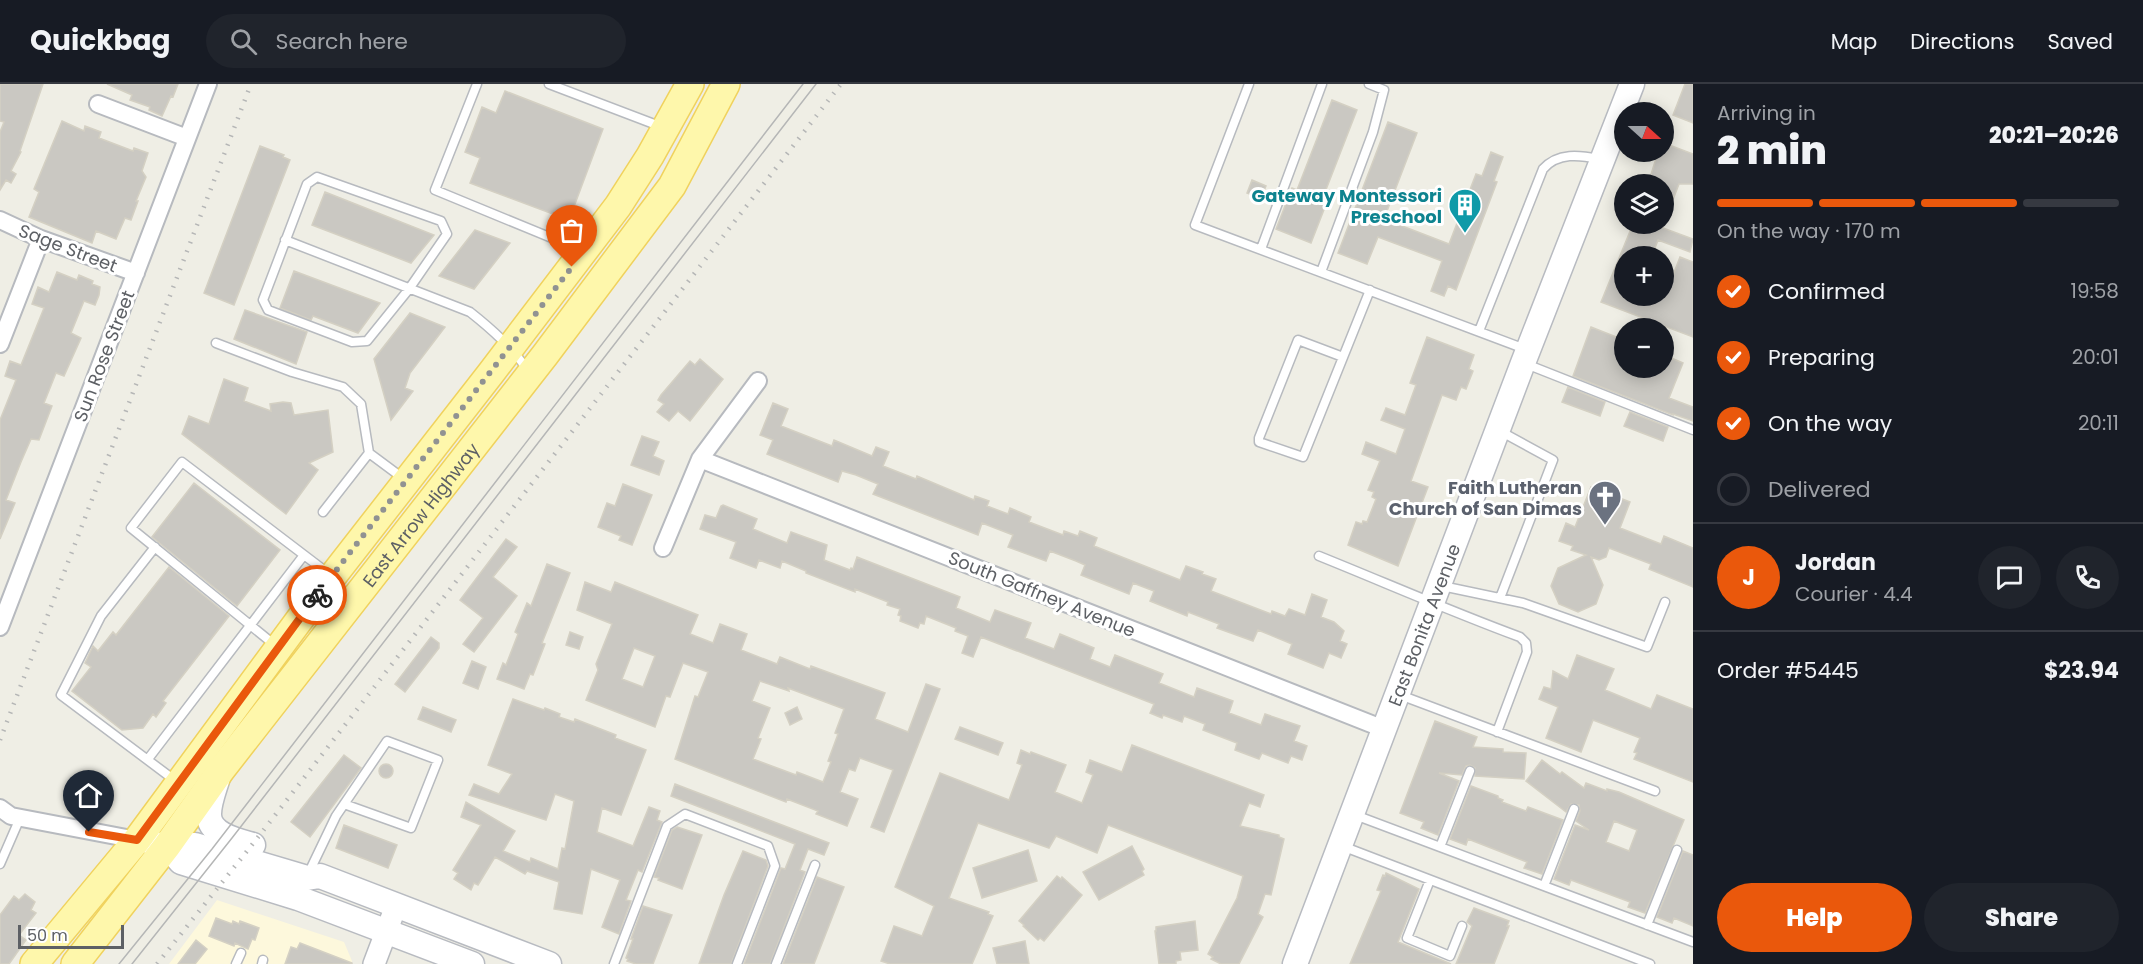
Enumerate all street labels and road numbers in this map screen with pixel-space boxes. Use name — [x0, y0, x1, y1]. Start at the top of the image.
street label: Sage Street — [15, 218, 121, 278]
street label: Sun Rose Street — [67, 287, 141, 425]
street label: East Arrow Highway — [356, 437, 485, 592]
street label: East Bonita Avenue — [1382, 540, 1466, 709]
street label: South Gaffney Avenue — [945, 545, 1139, 643]

